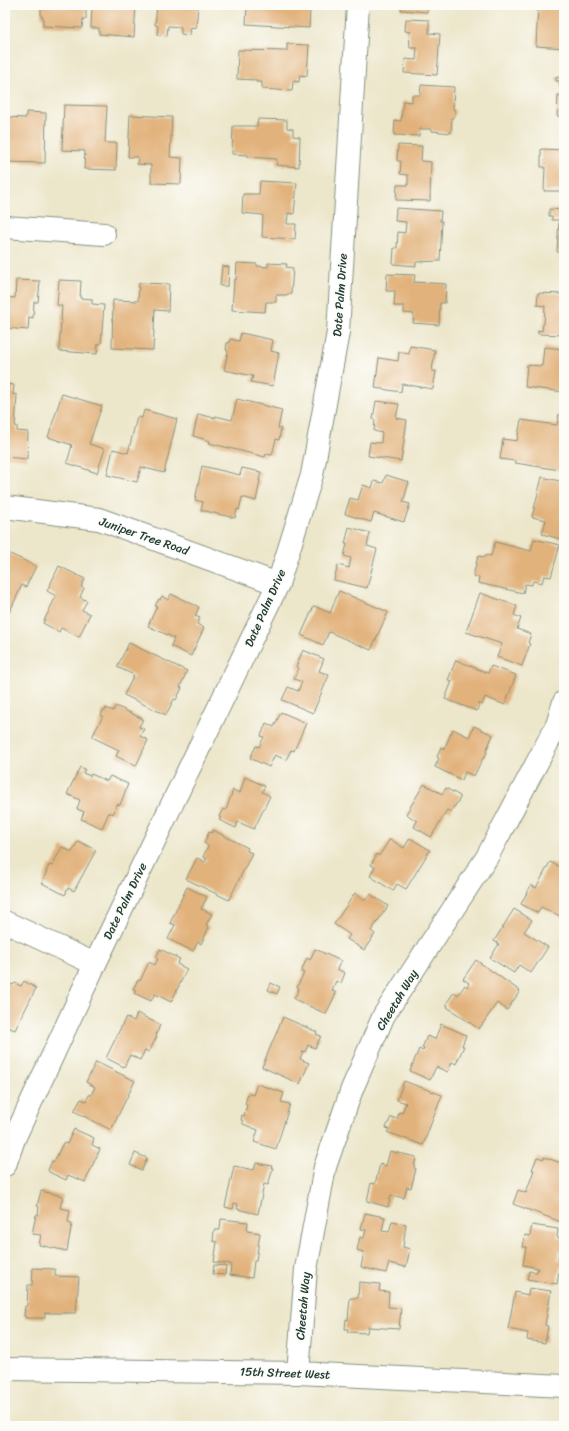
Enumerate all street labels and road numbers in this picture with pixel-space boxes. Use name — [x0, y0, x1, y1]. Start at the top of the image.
street label: Date Palm Drive — [326, 252, 354, 338]
street label: Juniper Tree Road — [95, 510, 193, 562]
street label: Date Palm Drive — [238, 565, 292, 651]
street label: Date Palm Drive — [97, 859, 153, 943]
street label: Cheetah Way — [370, 964, 424, 1035]
street label: Cheetah Way — [289, 1270, 317, 1341]
street label: 15th Street West — [239, 1360, 331, 1386]

